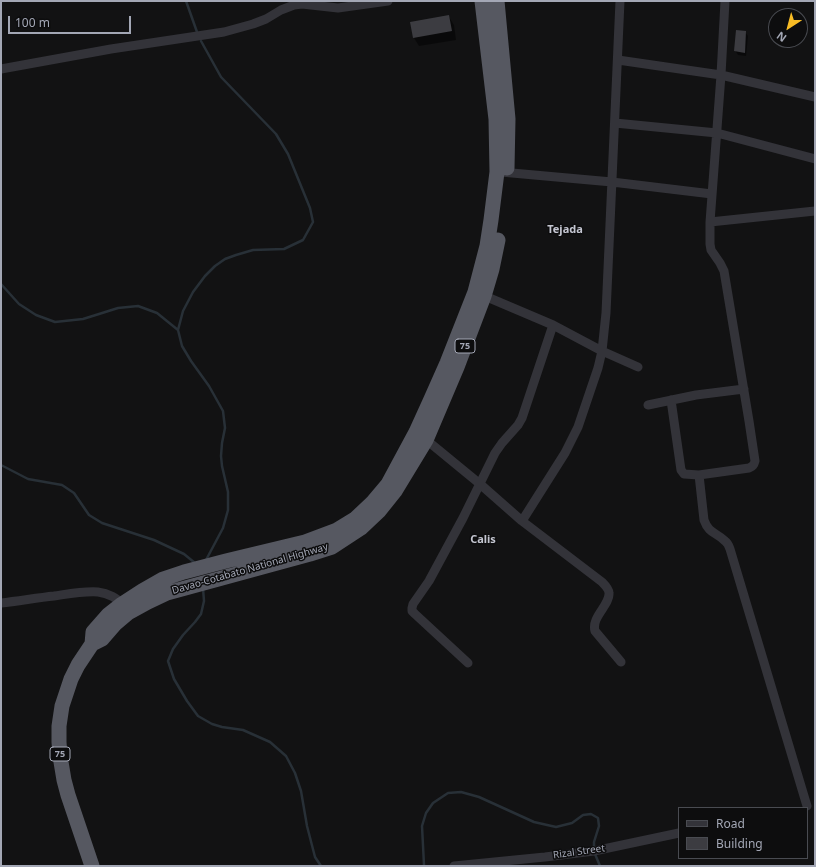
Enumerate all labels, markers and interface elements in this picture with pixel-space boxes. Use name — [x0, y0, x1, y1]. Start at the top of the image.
scale bar — [10, 8, 133, 34]
north arrow — [768, 8, 808, 48]
text: 100 m — [15, 14, 50, 31]
text: N — [773, 29, 789, 46]
district label: Tejada — [547, 223, 583, 237]
road number: 75 — [455, 339, 475, 353]
district label: Calis — [470, 533, 496, 547]
street label: Davao-Cotabato National Highway — [171, 541, 329, 597]
road number: 75 — [50, 747, 70, 761]
legend — [678, 807, 808, 859]
text: Road — [716, 815, 745, 832]
text: Building — [716, 835, 763, 852]
street label: Rizal Street — [552, 842, 606, 862]

